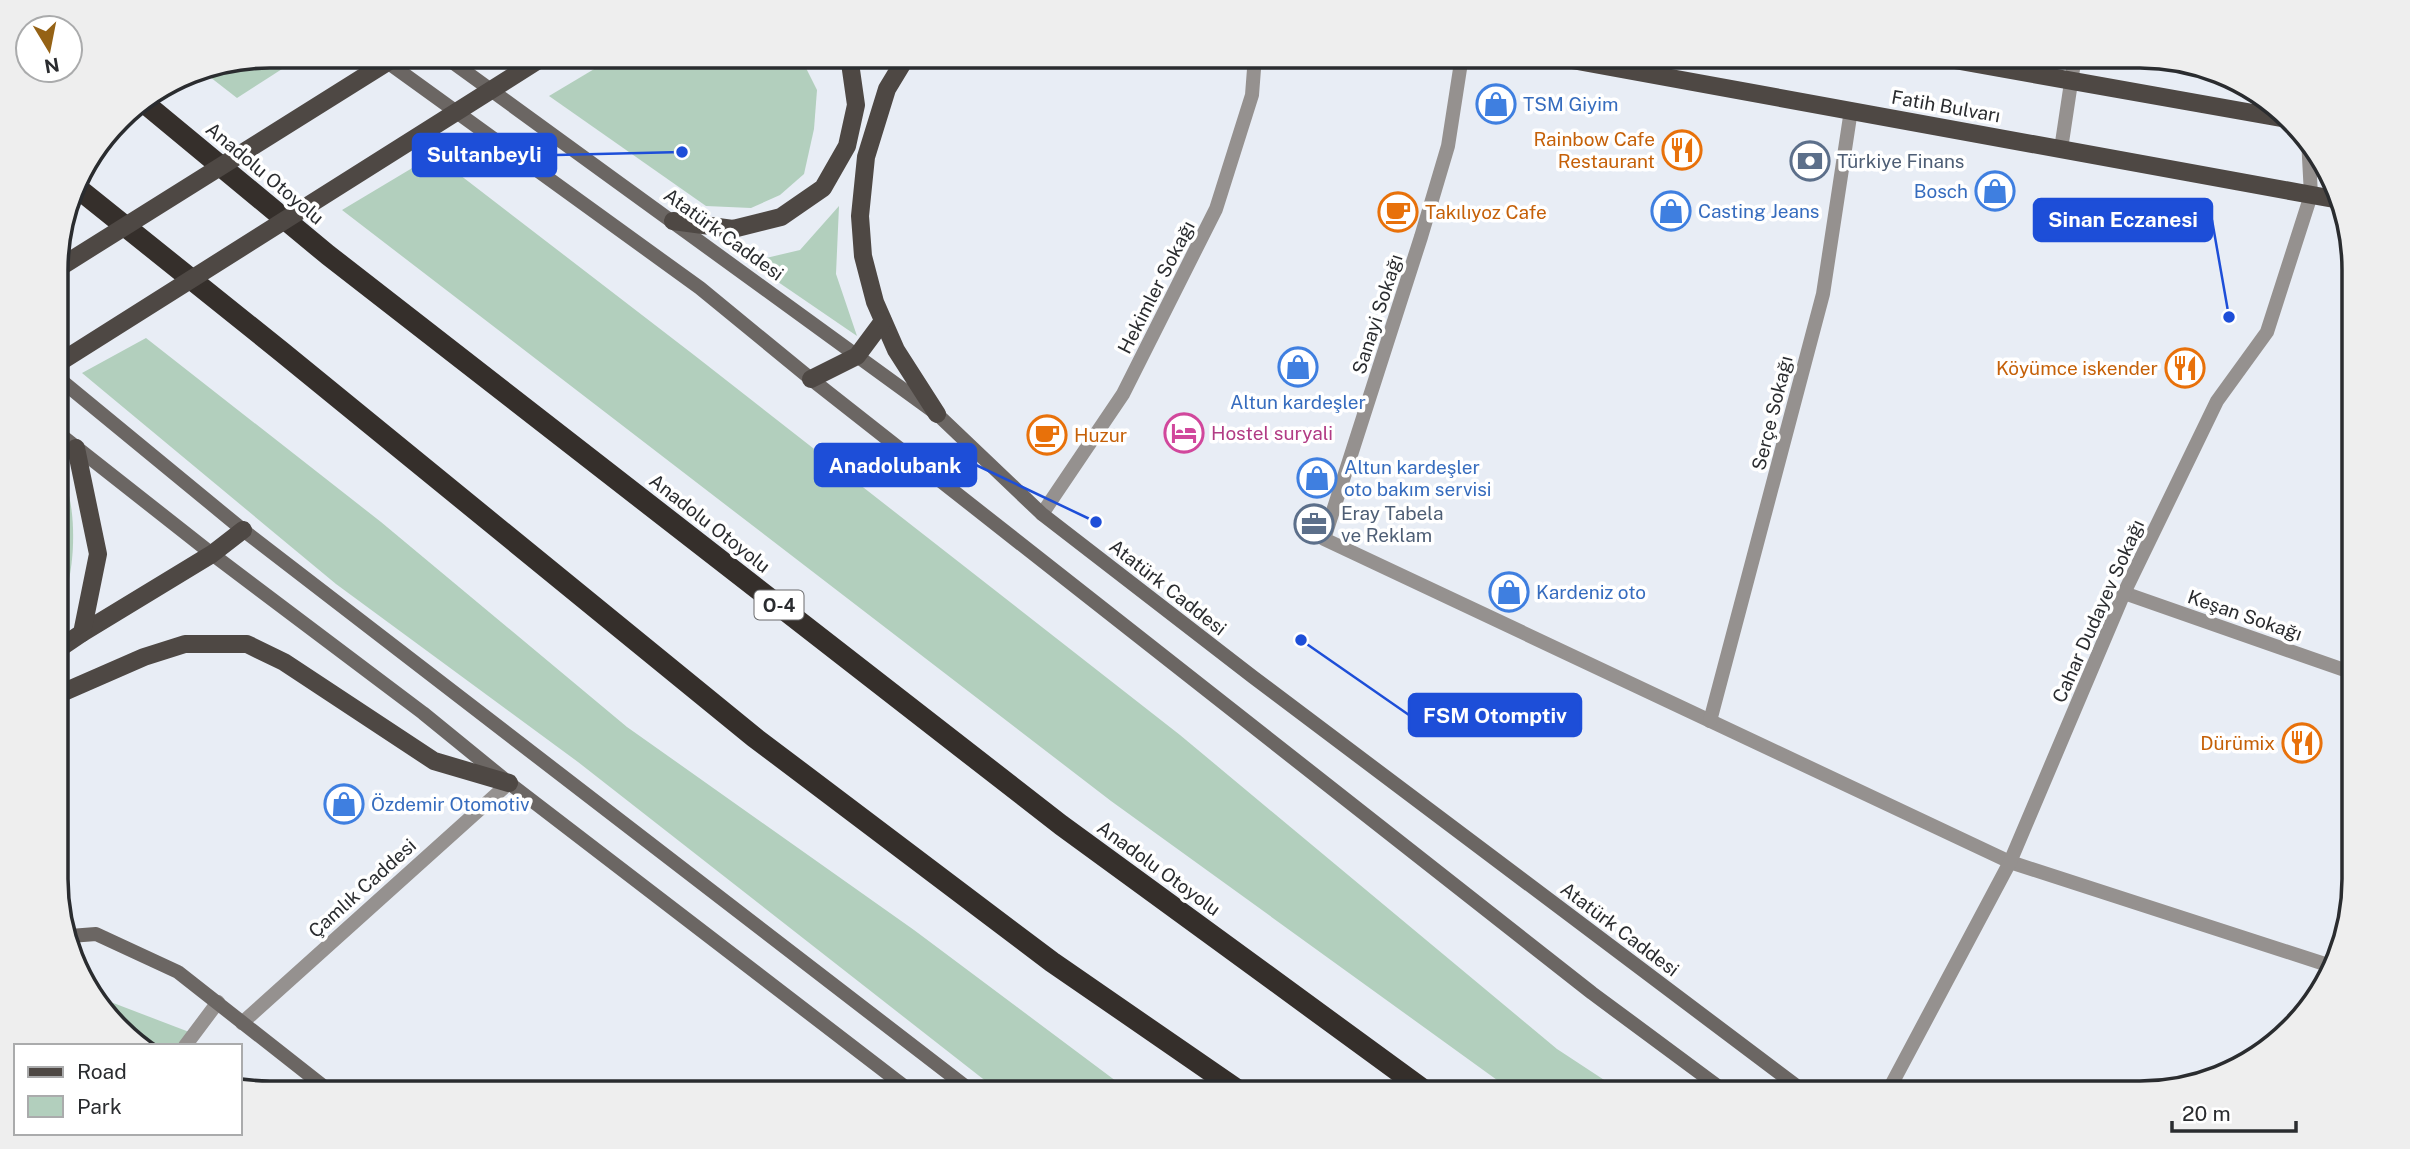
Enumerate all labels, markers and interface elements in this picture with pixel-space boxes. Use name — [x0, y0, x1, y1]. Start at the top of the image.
north arrow — [14, 14, 84, 84]
text: N — [43, 54, 61, 78]
shop icon: TSM Giyim — [1475, 83, 1517, 125]
street label: Fatih Bulvarı — [1890, 86, 2002, 126]
place label: TSM Giyim — [1523, 93, 1618, 115]
street label: Anadolu Otoyolu — [202, 117, 328, 229]
place label: Rainbow Cafe Restaurant — [1533, 128, 1655, 172]
restaurant icon: Rainbow Cafe Restaurant — [1661, 129, 1703, 171]
callout: Sultanbeyli — [413, 134, 556, 176]
bank icon: Türkiye Finans — [1789, 140, 1831, 182]
text: Sultanbeyli — [426, 142, 542, 167]
place label: Türkiye Finans — [1837, 150, 1964, 172]
shop icon: Bosch — [1974, 170, 2016, 212]
place label: Bosch — [1914, 180, 1968, 202]
street label: Atatürk Caddesi — [660, 183, 788, 285]
shop icon: Casting Jeans — [1650, 190, 1692, 232]
cafe icon: Takılıyoz Cafe — [1377, 191, 1419, 233]
callout: Sinan Eczanesi — [2034, 199, 2212, 241]
place label: Casting Jeans — [1698, 200, 1819, 222]
place label: Takılıyoz Cafe — [1425, 201, 1547, 223]
text: Sinan Eczanesi — [2048, 207, 2198, 232]
street label: Hekimler Sokağı — [1113, 217, 1199, 357]
street label: Sanayi Sokağı — [1347, 251, 1407, 377]
shop icon: Altun kardeşler — [1277, 346, 1319, 388]
restaurant icon: Köyümce iskender — [2164, 347, 2206, 389]
street label: Serçe Sokağı — [1747, 353, 1797, 473]
place label: Köyümce iskender — [1996, 357, 2158, 379]
place label: Altun kardeşler — [1230, 391, 1366, 413]
hotel icon: Hostel suryali — [1163, 412, 1205, 454]
cafe icon: Huzur — [1026, 414, 1068, 456]
place label: Hostel suryali — [1211, 422, 1333, 444]
place label: Huzur — [1074, 424, 1127, 446]
callout: Anadolubank — [815, 444, 976, 486]
text: Anadolubank — [829, 453, 961, 478]
place label: Altun kardeşler oto bakım servisi — [1344, 456, 1492, 500]
shop icon: Altun kardeşler oto bakım servisi — [1296, 457, 1338, 499]
street label: Anadolu Otoyolu — [645, 469, 775, 577]
place label: Eray Tabela ve Reklam — [1341, 502, 1443, 546]
office icon: Eray Tabela ve Reklam — [1293, 503, 1335, 545]
street label: Cahar Dudayev Sokağı — [2048, 516, 2148, 706]
street label: Atatürk Caddesi — [1105, 535, 1231, 639]
shop icon: Kardeniz oto — [1488, 571, 1530, 613]
place label: Kardeniz oto — [1536, 581, 1646, 603]
street label: Keşan Sokağı — [2185, 585, 2305, 645]
road number: O-4 — [754, 590, 804, 620]
callout: FSM Otomptiv — [1409, 694, 1581, 736]
text: FSM Otomptiv — [1423, 703, 1567, 728]
restaurant icon: Dürümix — [2281, 722, 2323, 764]
place label: Dürümix — [2200, 732, 2275, 754]
shop icon: Özdemir Otomotiv — [323, 783, 365, 825]
place label: Özdemir Otomotiv — [371, 793, 530, 815]
street label: Anadolu Otoyolu — [1093, 816, 1225, 920]
street label: Çamlık Caddesi — [304, 834, 420, 942]
street label: Atatürk Caddesi — [1557, 877, 1683, 981]
legend — [14, 1044, 242, 1135]
text: Road — [77, 1059, 127, 1084]
scale bar — [2172, 1090, 2296, 1134]
text: Park — [77, 1094, 122, 1119]
text: 20 m — [2182, 1101, 2231, 1126]

